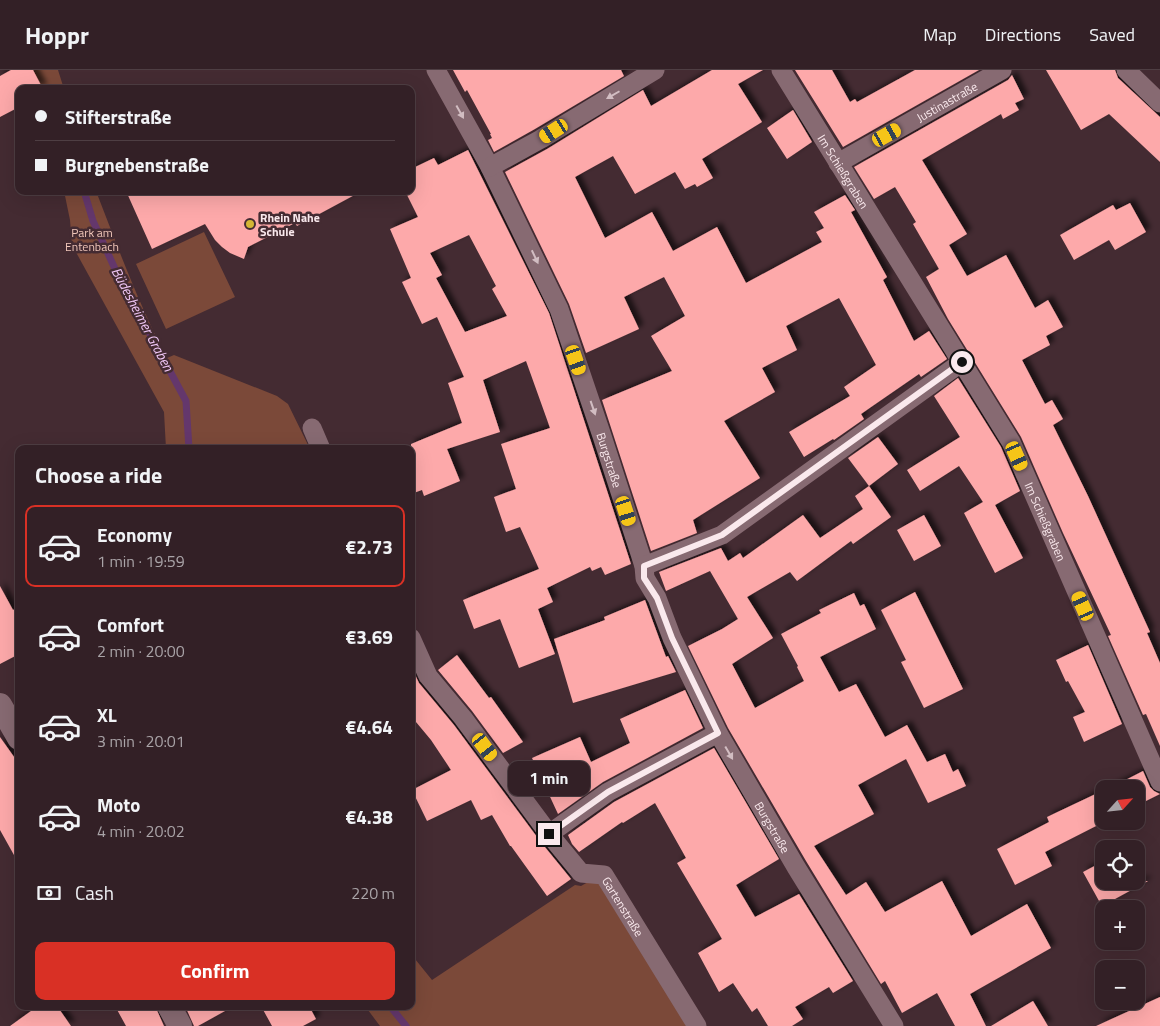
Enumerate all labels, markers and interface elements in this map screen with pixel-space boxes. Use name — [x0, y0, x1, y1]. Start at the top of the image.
text: Hoppr — [25, 17, 89, 53]
text: Map — [923, 21, 957, 48]
text: Directions — [985, 21, 1061, 48]
text: Saved — [1089, 21, 1135, 48]
street label: Justinastraße — [913, 76, 981, 126]
one-way arrow — [607, 90, 620, 99]
text: Stifterstraße — [65, 102, 171, 131]
one-way arrow — [455, 106, 464, 119]
car — [537, 117, 570, 145]
car — [870, 121, 903, 149]
street label: Im Schießgraben — [813, 130, 874, 212]
text: Burgnebenstraße — [65, 150, 209, 179]
place label: Rhein Nahe Schule — [260, 208, 320, 241]
marker: Rhein Nahe Schule — [244, 218, 256, 230]
park label: Park am Entenbach — [65, 223, 119, 256]
one-way arrow — [531, 250, 539, 264]
water label: Büdesheimer Graben — [107, 263, 180, 376]
car — [564, 343, 587, 377]
route start — [951, 351, 973, 373]
one-way arrow — [589, 401, 597, 416]
street label: Burgstraße — [592, 430, 627, 490]
car — [1004, 439, 1029, 473]
text: Choose a ride — [35, 458, 162, 492]
street label: Im Schießgraben — [1020, 479, 1071, 564]
car — [614, 494, 637, 528]
text: Economy — [97, 520, 172, 549]
icon: car — [37, 524, 82, 569]
text: €2.73 — [346, 532, 393, 561]
text: 1 min · 19:59 — [97, 549, 185, 573]
car — [1070, 589, 1095, 623]
text: Comfort — [97, 610, 164, 639]
icon: car — [37, 614, 82, 659]
text: €3.69 — [346, 622, 393, 651]
text: 2 min · 20:00 — [97, 639, 185, 663]
text: XL — [97, 700, 117, 729]
icon: car — [37, 704, 82, 749]
text: €4.64 — [346, 712, 393, 741]
text: 3 min · 20:01 — [97, 729, 185, 753]
car — [469, 731, 500, 763]
one-way arrow — [725, 746, 734, 759]
callout: 1 min — [508, 762, 590, 796]
text: 1 min — [530, 766, 568, 790]
north arrow — [1095, 780, 1145, 830]
map controls — [1095, 780, 1145, 1010]
text: Moto — [97, 790, 140, 819]
icon: car — [37, 794, 82, 839]
street label: Burgstraße — [750, 798, 795, 856]
text: €4.38 — [346, 802, 393, 831]
text: 4 min · 20:02 — [97, 819, 185, 843]
route end — [538, 823, 560, 845]
button: locate — [1095, 840, 1145, 890]
street label: Gartenstraße — [598, 873, 649, 940]
text: Cash — [75, 878, 114, 907]
icon: cash — [35, 879, 63, 907]
text: 220 m — [351, 881, 395, 905]
button: + — [1095, 900, 1145, 950]
button: Confirm — [35, 942, 395, 1000]
button: − — [1095, 960, 1145, 1010]

